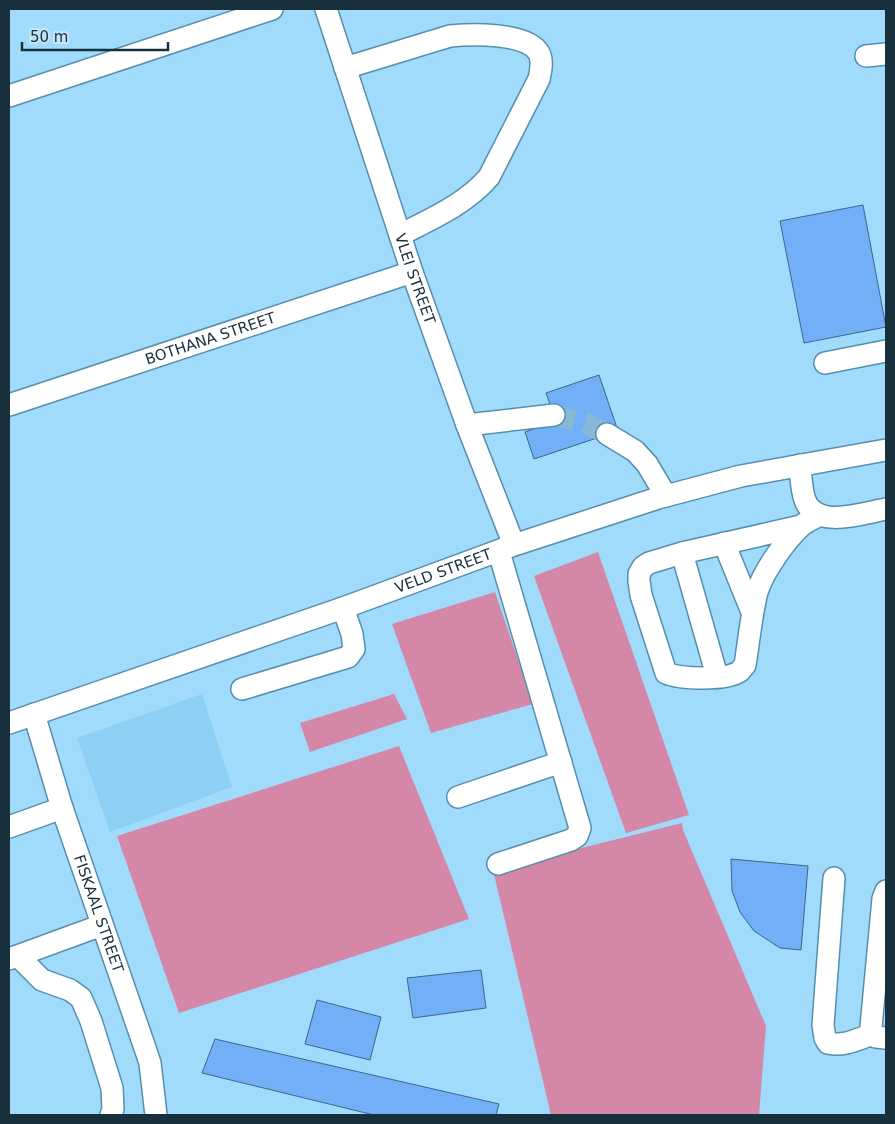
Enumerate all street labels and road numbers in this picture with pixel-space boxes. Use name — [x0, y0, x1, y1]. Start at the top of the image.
street label: VLEI STREET — [391, 231, 439, 327]
street label: BOTHANA STREET — [143, 308, 279, 368]
street label: VELD STREET — [392, 545, 495, 597]
street label: FISKAAL STREET — [70, 852, 128, 976]

